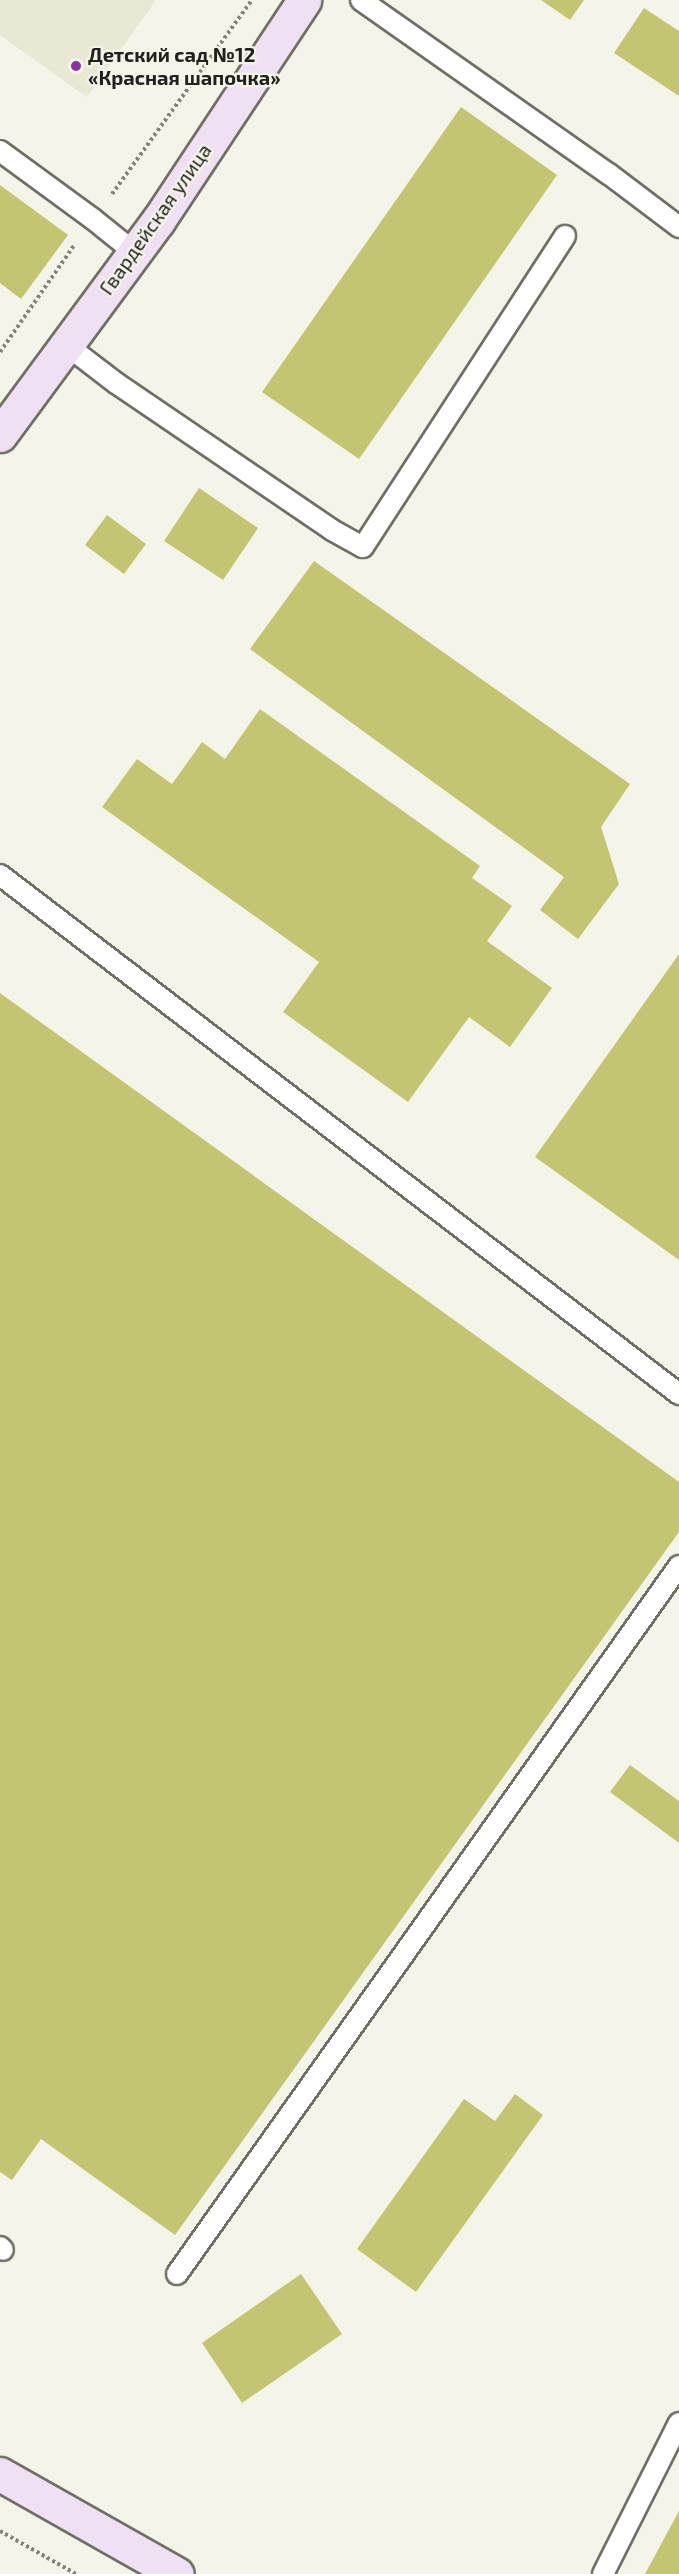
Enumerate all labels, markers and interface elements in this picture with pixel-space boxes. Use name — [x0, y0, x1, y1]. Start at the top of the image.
place label: Детский сад №12 «Красная шапочка» — [88, 42, 281, 89]
marker: Детский сад №12 «Красная шапочка» — [69, 59, 83, 73]
street label: Гвардейская улица — [94, 139, 216, 299]

